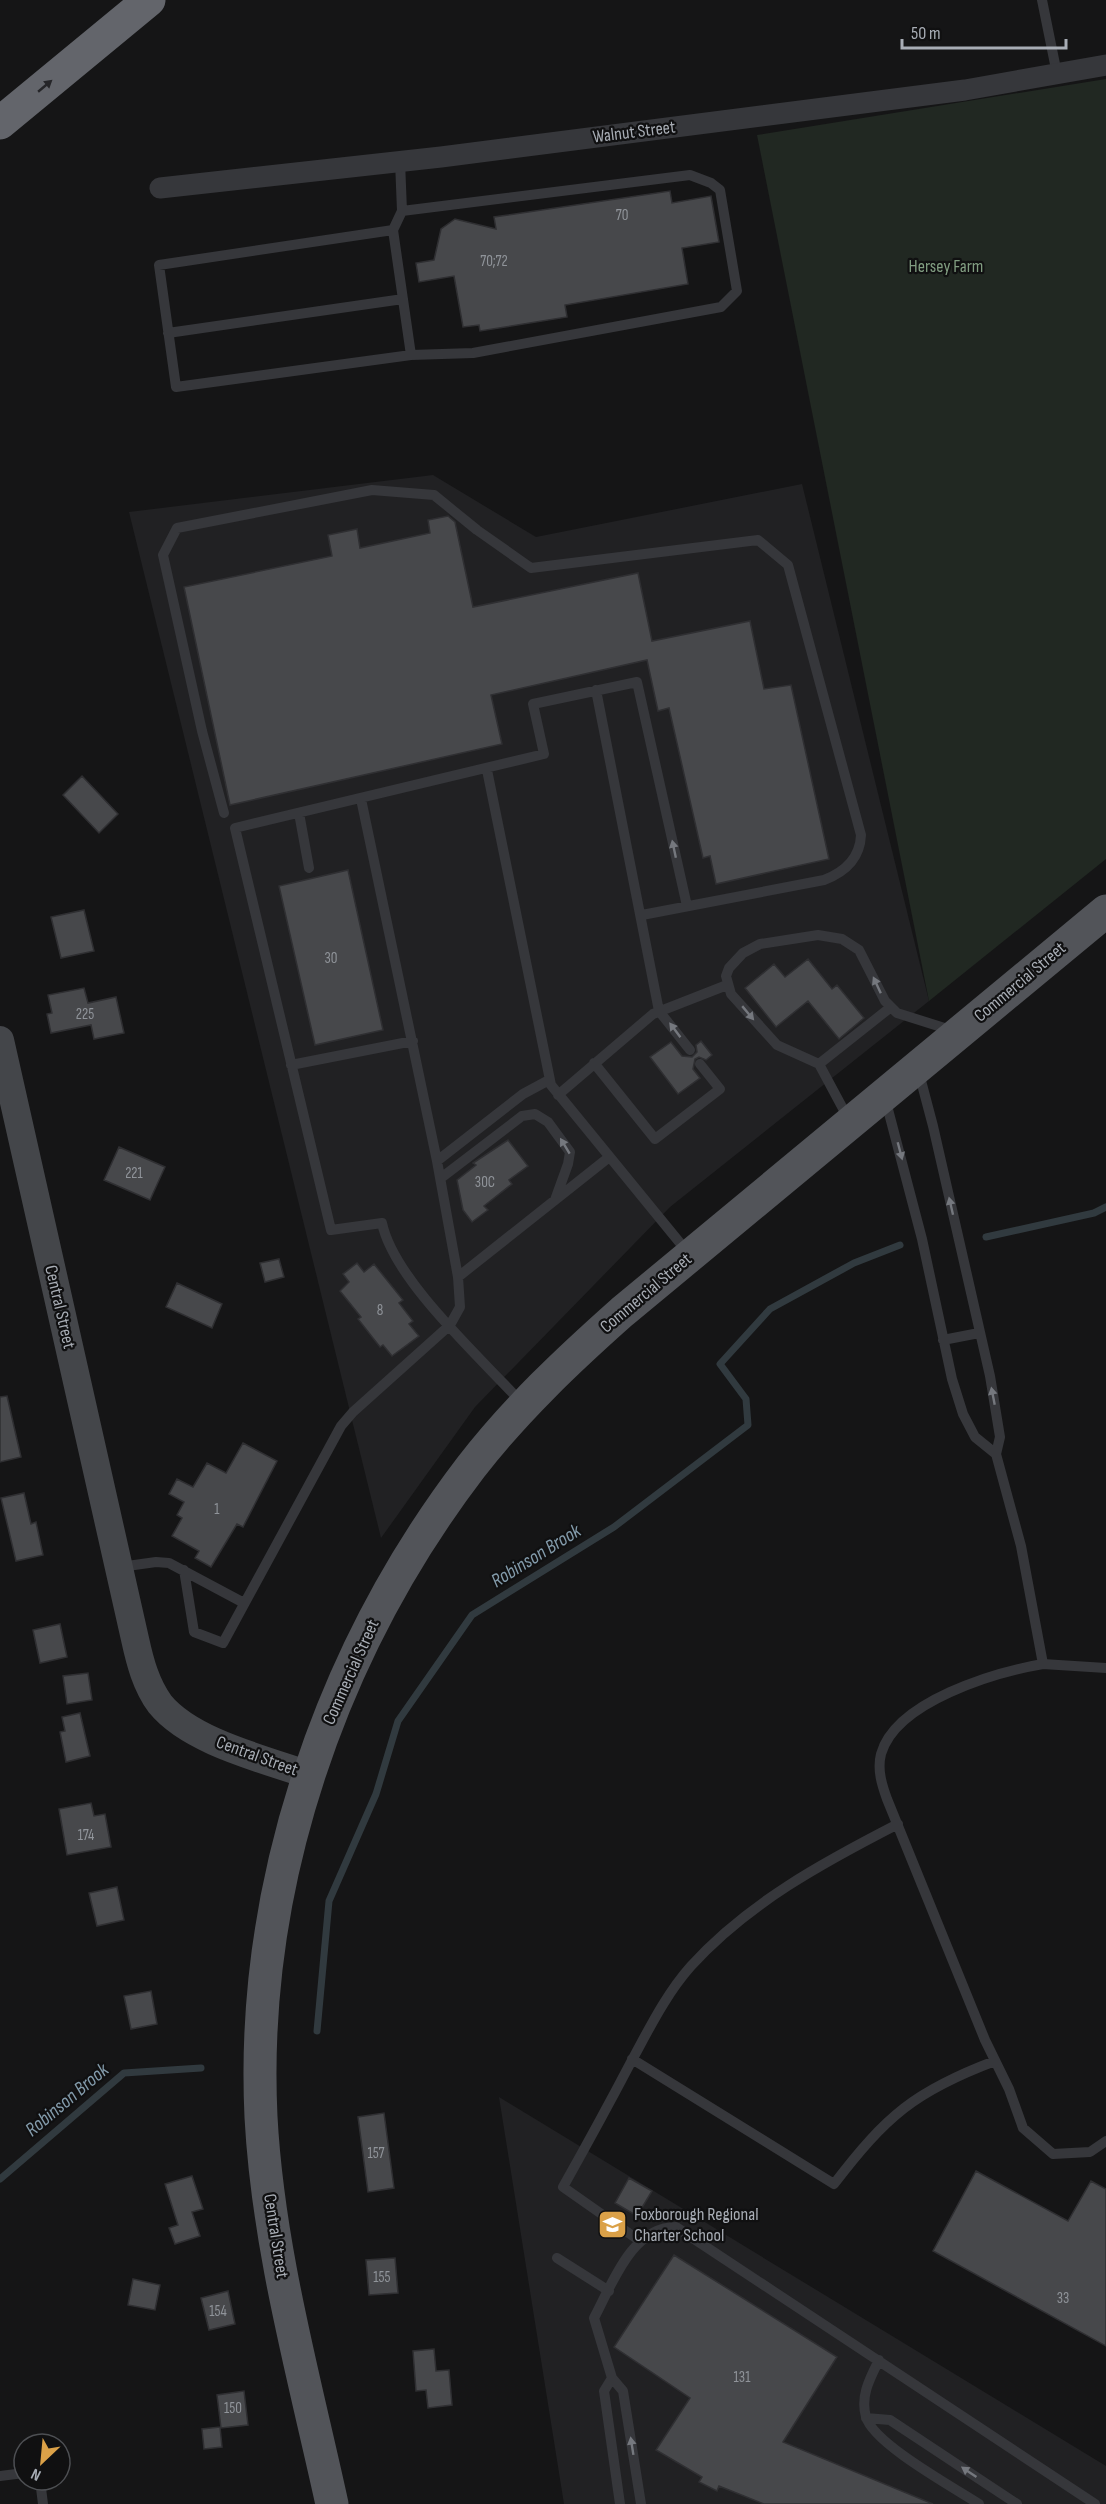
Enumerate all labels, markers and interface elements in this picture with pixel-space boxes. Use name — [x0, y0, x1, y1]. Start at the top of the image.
scale bar — [902, 12, 1066, 50]
text: 50 m — [911, 23, 941, 44]
one-way arrow — [37, 80, 53, 93]
street label: Walnut Street — [591, 116, 677, 147]
house number: 70 — [616, 206, 628, 225]
house number: 70;72 — [480, 252, 508, 271]
park label: Hersey Farm — [909, 256, 983, 277]
one-way arrow — [669, 839, 678, 858]
street label: Commercial Street — [970, 937, 1070, 1026]
house number: 30 — [325, 949, 337, 968]
one-way arrow — [872, 977, 881, 994]
house number: 225 — [76, 1005, 94, 1024]
one-way arrow — [741, 1005, 754, 1020]
one-way arrow — [669, 1023, 681, 1038]
one-way arrow — [559, 1138, 570, 1154]
one-way arrow — [896, 1143, 905, 1161]
house number: 221 — [125, 1164, 144, 1183]
house number: 30C — [475, 1173, 495, 1192]
one-way arrow — [946, 1196, 956, 1215]
street label: Commercial Street — [596, 1248, 696, 1337]
street label: Central Street — [40, 1263, 80, 1351]
house number: 8 — [377, 1301, 383, 1320]
one-way arrow — [989, 1386, 998, 1405]
house number: 1 — [214, 1500, 220, 1519]
water label: Robinson Brook — [487, 1519, 586, 1593]
street label: Commercial Street — [318, 1616, 384, 1728]
street label: Central Street — [213, 1732, 301, 1781]
house number: 174 — [78, 1826, 94, 1845]
water label: Robinson Brook — [20, 2058, 114, 2142]
house number: 157 — [367, 2144, 385, 2163]
street label: Central Street — [259, 2192, 293, 2280]
place label: Foxborough Regional Charter School — [634, 2204, 759, 2246]
school or university icon: Foxborough Regional Charter School — [597, 2208, 629, 2240]
house number: 155 — [373, 2268, 391, 2287]
house number: 33 — [1057, 2289, 1069, 2308]
house number: 154 — [209, 2302, 227, 2321]
house number: 131 — [734, 2368, 751, 2387]
house number: 150 — [224, 2399, 242, 2418]
north arrow — [12, 2432, 72, 2492]
one-way arrow — [627, 2437, 636, 2456]
text: N — [28, 2464, 44, 2485]
one-way arrow — [960, 2466, 977, 2477]

